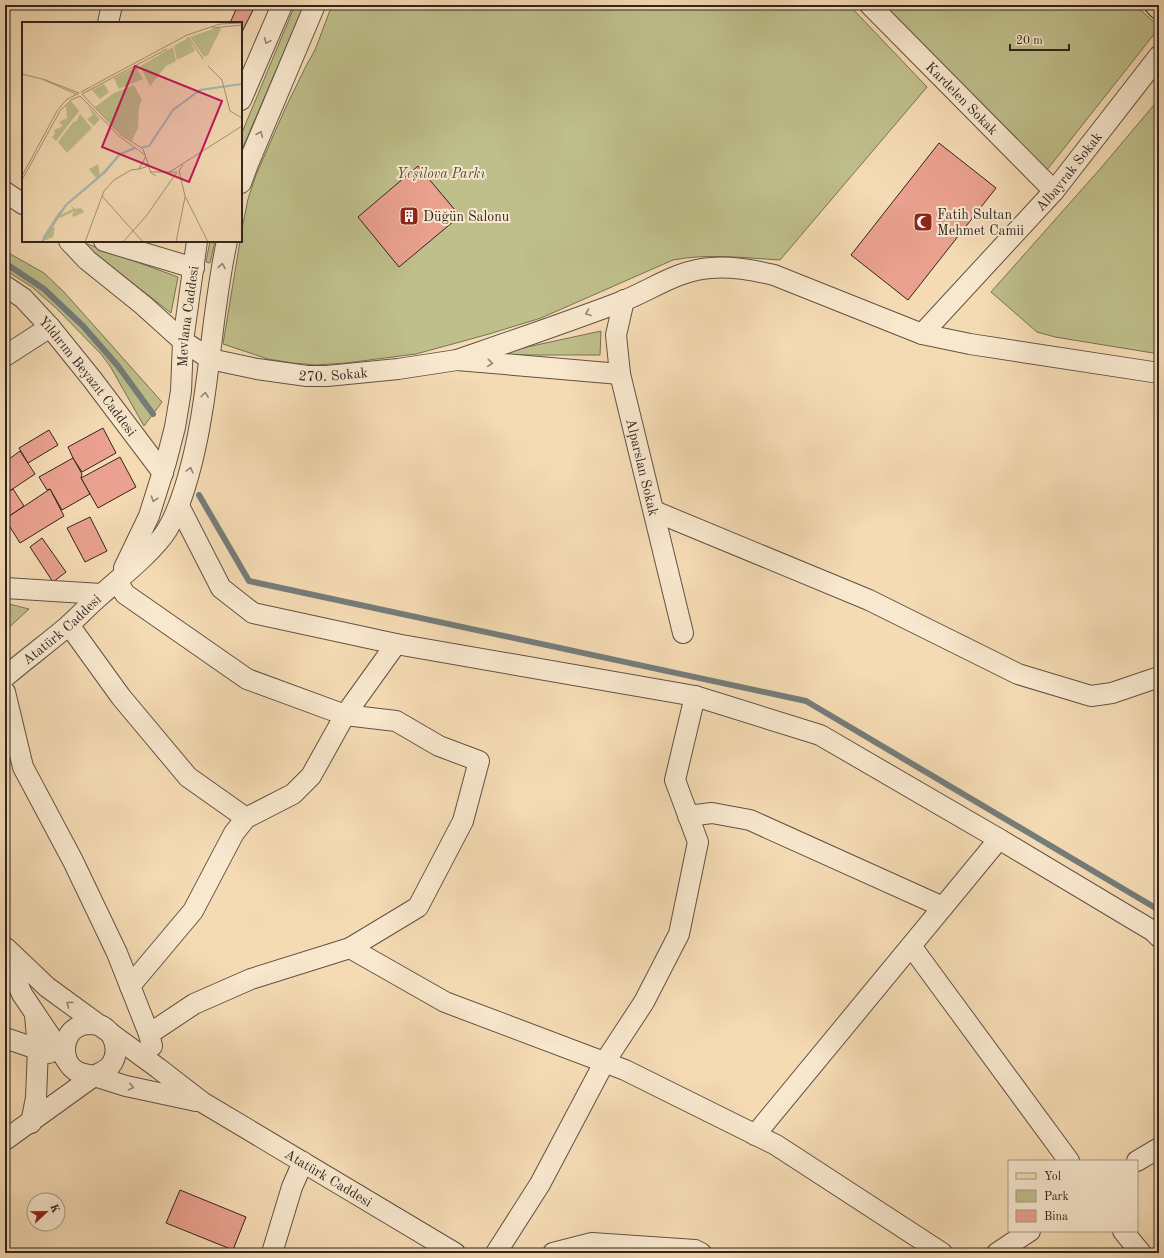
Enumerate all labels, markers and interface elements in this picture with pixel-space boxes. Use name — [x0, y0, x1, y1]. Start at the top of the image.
inset map — [22, 22, 242, 242]
scale bar — [1010, 26, 1069, 52]
text: 20 m — [1016, 35, 1043, 47]
one-way arrow — [263, 37, 271, 44]
street label: Kardelen Sokak — [923, 60, 1000, 138]
one-way arrow — [256, 130, 264, 137]
street label: Albayrak Sokak — [1033, 130, 1105, 214]
park label: Yeşilova Parkı — [397, 167, 485, 181]
building icon: Düğün Salonu — [398, 205, 420, 227]
place label: Fatih Sultan Mehmet Camii — [937, 208, 1024, 238]
place label: Düğün Salonu — [423, 210, 510, 224]
mosque icon: Fatih Sultan Mehmet Camii — [912, 211, 934, 233]
one-way arrow — [217, 263, 226, 269]
street label: Mevlana Caddesi — [176, 265, 201, 367]
one-way arrow — [584, 309, 591, 317]
street label: Yıldırım Beyazıt Caddesi — [36, 314, 139, 439]
one-way arrow — [487, 359, 493, 368]
street label: 270. Sokak — [297, 366, 368, 384]
one-way arrow — [200, 392, 209, 398]
street label: Alparslan Sokak — [623, 417, 660, 518]
one-way arrow — [185, 467, 193, 473]
one-way arrow — [150, 496, 159, 503]
street label: Atatürk Caddesi — [20, 592, 104, 668]
one-way arrow — [67, 1002, 74, 1009]
one-way arrow — [128, 1082, 134, 1090]
street label: Atatürk Caddesi — [282, 1147, 374, 1210]
legend — [1008, 1160, 1138, 1232]
text: Yol — [1044, 1171, 1061, 1183]
text: Park — [1044, 1191, 1069, 1203]
north arrow — [26, 1192, 66, 1232]
text: K — [47, 1203, 61, 1215]
text: Bina — [1044, 1211, 1068, 1223]

